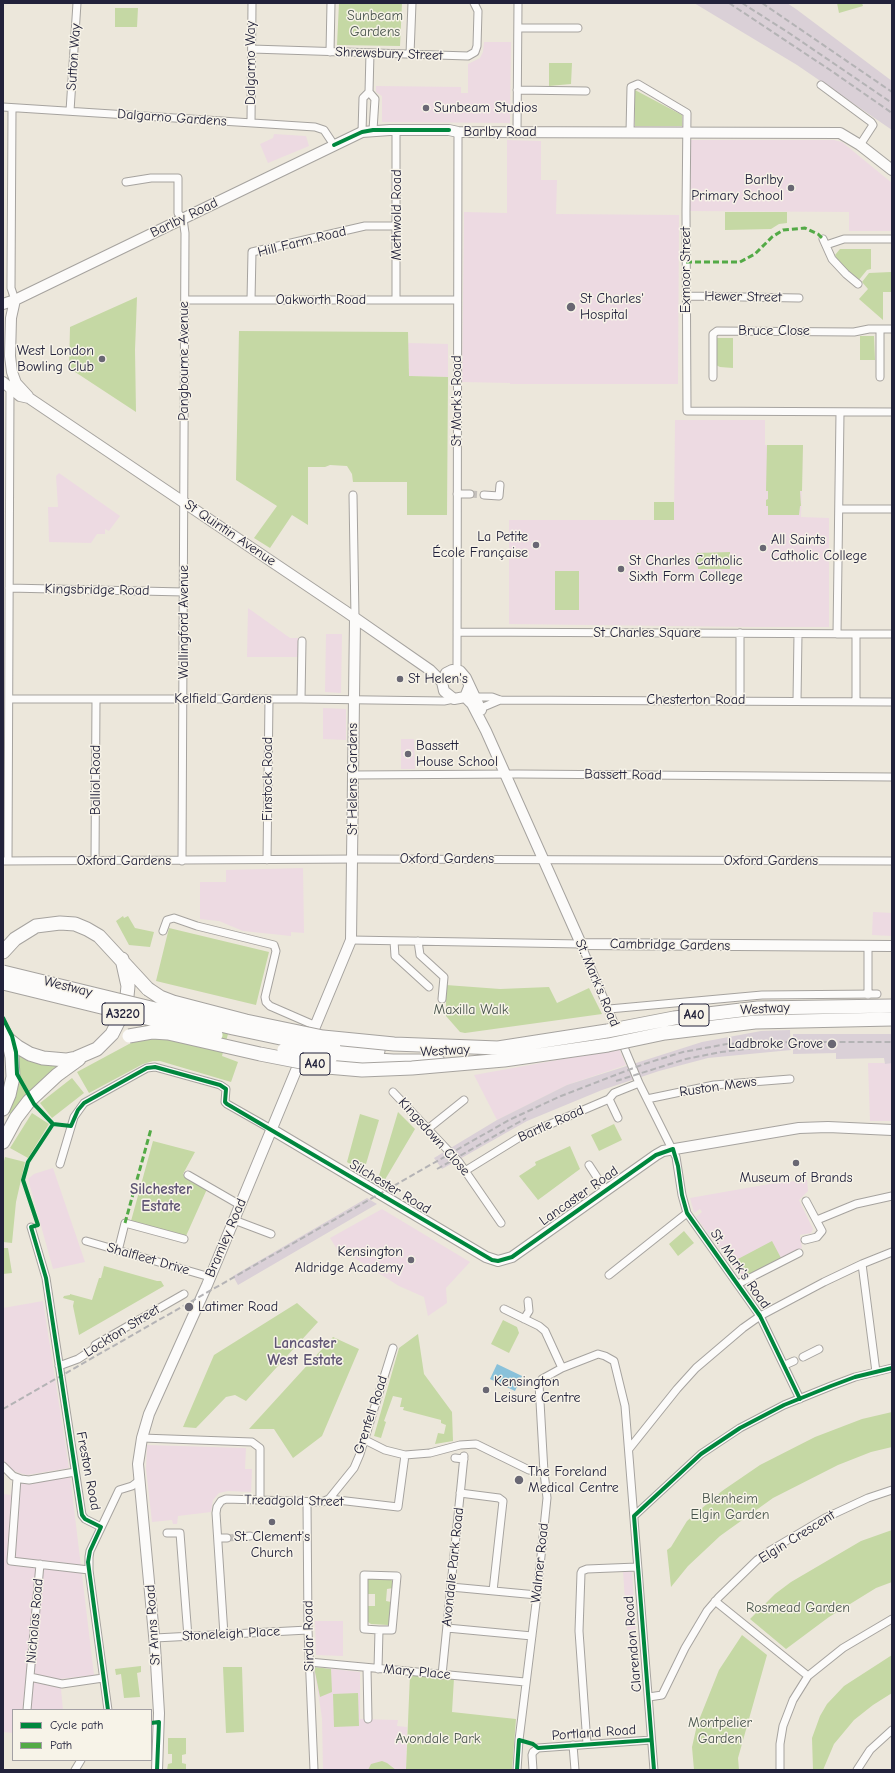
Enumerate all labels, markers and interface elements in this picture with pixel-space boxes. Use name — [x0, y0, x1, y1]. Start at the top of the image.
park label: Sunbeam Gardens — [347, 8, 403, 40]
street label: Dalgarno Way — [243, 21, 259, 105]
street label: Sutton Way — [63, 23, 85, 91]
street label: Shrewsbury Street — [335, 44, 443, 64]
place label: Sunbeam Studios — [434, 100, 537, 116]
marker: Sunbeam Studios — [421, 103, 431, 113]
street label: Dalgarno Gardens — [117, 106, 227, 130]
street label: Barlby Road — [463, 124, 537, 140]
street label: Methwold Road — [389, 169, 405, 261]
place label: Barlby Primary School — [691, 172, 783, 204]
marker: Barlby Primary School — [786, 183, 796, 193]
street label: Barlby Road — [147, 194, 221, 242]
street label: Hill Farm Road — [256, 223, 348, 261]
street label: Exmoor Street — [678, 227, 694, 313]
street label: Hewer Street — [704, 288, 782, 306]
place label: St Charles' Hospital — [580, 291, 644, 324]
street label: Oakworth Road — [276, 292, 366, 308]
street label: Pangbourne Avenue — [176, 301, 192, 421]
marker: St Charles' Hospital — [565, 301, 577, 313]
street label: Bruce Close — [738, 323, 810, 339]
place label: West London Bowling Club — [17, 343, 94, 376]
marker: West London Bowling Club — [97, 354, 107, 364]
street label: St Mark's Road — [449, 355, 465, 447]
street label: St Quintin Avenue — [181, 496, 279, 570]
place label: La Petite École Française — [432, 529, 528, 562]
place label: All Saints Catholic College — [771, 532, 867, 564]
marker: La Petite École Française — [531, 540, 541, 550]
marker: All Saints Catholic College — [758, 543, 768, 553]
place label: St Charles Catholic Sixth Form College — [629, 553, 743, 586]
marker: St Charles Catholic Sixth Form College — [616, 564, 626, 574]
street label: Wallingford Avenue — [176, 565, 192, 679]
street label: Kingsbridge Road — [44, 581, 150, 599]
street label: St Charles Square — [593, 625, 701, 641]
place label: St Helen's — [408, 671, 468, 687]
marker: St Helen's — [395, 674, 405, 684]
street label: Kelfield Gardens — [174, 691, 272, 707]
street label: Chesterton Road — [647, 692, 745, 708]
street label: St Helens Gardens — [345, 723, 361, 835]
street label: Finstock Road — [260, 737, 276, 821]
place label: Bassett House School — [416, 738, 498, 770]
street label: Balliol Road — [88, 745, 104, 815]
marker: Bassett House School — [403, 749, 413, 759]
street label: Bassett Road — [584, 766, 662, 784]
street label: Oxford Gardens — [400, 851, 494, 867]
street label: Oxford Gardens — [77, 853, 171, 869]
street label: Oxford Gardens — [724, 853, 818, 869]
street label: Cambridge Gardens — [610, 936, 730, 954]
street label: St. Mark's Road — [571, 937, 623, 1029]
street label: Westway — [42, 973, 94, 1001]
street label: Westway — [740, 999, 790, 1019]
park label: Maxilla Walk — [433, 1002, 509, 1018]
road number: A3220 — [102, 1003, 144, 1025]
road number: A40 — [679, 1004, 709, 1026]
place label: Ladbroke Grove — [728, 1036, 823, 1052]
marker: Ladbroke Grove — [826, 1038, 838, 1050]
street label: Westway — [420, 1041, 470, 1061]
road number: A40 — [300, 1053, 330, 1075]
street label: Ruston Mews — [678, 1073, 758, 1101]
street label: Kingsdown Close — [395, 1095, 473, 1179]
street label: Bartle Road — [515, 1102, 587, 1146]
street label: Silchester Road — [346, 1156, 434, 1218]
marker: Museum of Brands — [791, 1158, 801, 1168]
street label: Lancaster Road — [536, 1163, 622, 1229]
place label: Museum of Brands — [739, 1170, 853, 1186]
district label: Silchester Estate — [130, 1181, 192, 1216]
street label: Bramley Road — [202, 1196, 250, 1280]
street label: St. Mark's Road — [706, 1226, 774, 1312]
street label: Shalfleet Drive — [105, 1239, 191, 1279]
place label: Kensington Aldridge Academy — [295, 1244, 403, 1276]
marker: Kensington Aldridge Academy — [406, 1255, 416, 1265]
place label: Latimer Road — [198, 1299, 278, 1315]
street label: Lockton Street — [81, 1301, 163, 1361]
marker: Latimer Road — [183, 1301, 195, 1313]
district label: Lancaster West Estate — [267, 1335, 343, 1370]
street label: Grenfell Road — [350, 1374, 392, 1456]
place label: Kensington Leisure Centre — [494, 1374, 581, 1406]
marker: Kensington Leisure Centre — [481, 1385, 491, 1395]
street label: Freston Road — [72, 1430, 104, 1512]
place label: The Foreland Medical Centre — [528, 1464, 619, 1496]
marker: The Foreland Medical Centre — [513, 1474, 525, 1486]
park label: Blenheim Elgin Garden — [690, 1491, 770, 1524]
street label: Treadgold Street — [244, 1492, 344, 1510]
street label: Avondale Park Road — [438, 1506, 468, 1628]
street label: Elgin Crescent — [756, 1507, 838, 1567]
marker: St. Clement's Church — [267, 1517, 277, 1527]
street label: Walmer Road — [527, 1522, 553, 1604]
place label: St. Clement's Church — [234, 1529, 310, 1562]
street label: Nicholas Road — [23, 1578, 47, 1664]
street label: St Anns Road — [142, 1584, 164, 1666]
street label: Clarendon Road — [620, 1595, 646, 1693]
street label: Sirdar Road — [300, 1600, 318, 1672]
park label: Rosmead Garden — [746, 1600, 850, 1616]
street label: Stoneleigh Place — [182, 1623, 280, 1645]
street label: Mary Place — [383, 1661, 451, 1683]
legend — [12, 1709, 152, 1761]
park label: Montpelier Garden — [688, 1715, 752, 1748]
text: Cycle path — [50, 1718, 103, 1732]
street label: Portland Road — [551, 1722, 637, 1744]
park label: Avondale Park — [395, 1731, 481, 1747]
text: Path — [50, 1738, 72, 1752]

